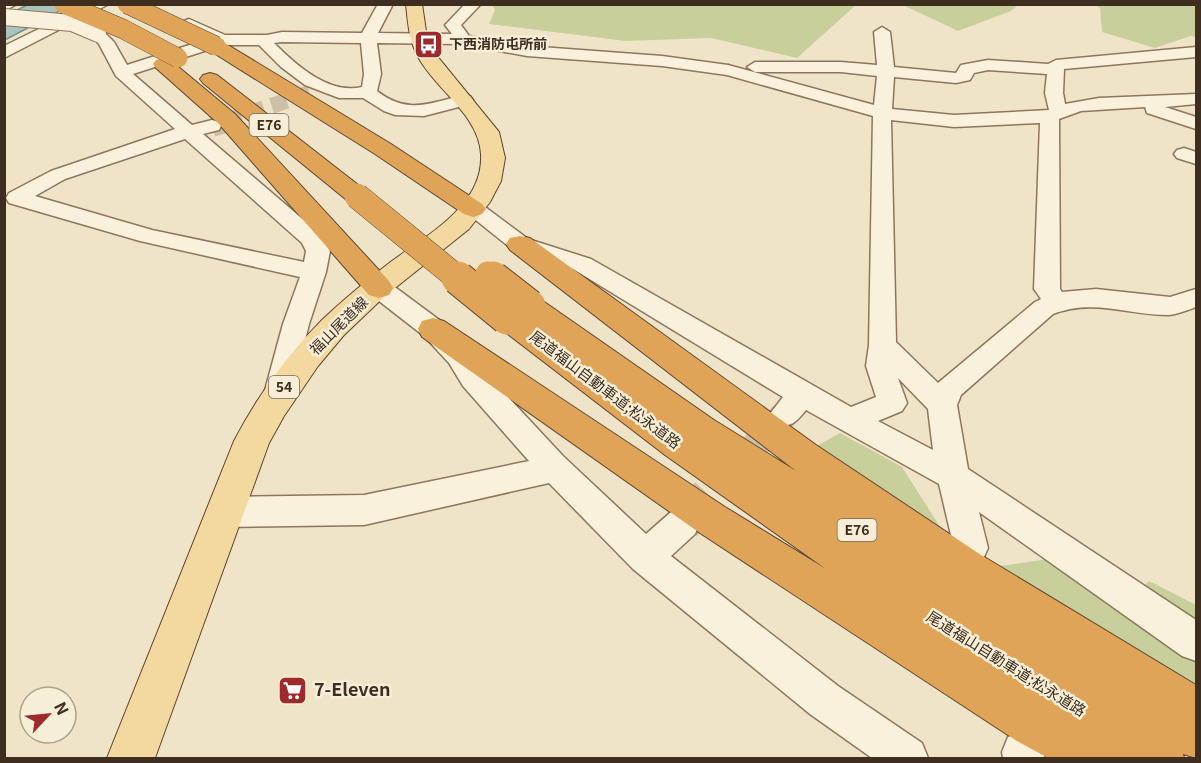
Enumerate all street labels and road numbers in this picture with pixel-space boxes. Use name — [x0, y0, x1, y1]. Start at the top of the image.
road number: E76 — [250, 114, 288, 136]
street label: 福山尾道線 — [304, 291, 372, 359]
street label: 尾道福山自動車道;松永道路 — [526, 325, 686, 453]
road number: 54 — [269, 376, 299, 398]
road number: E76 — [838, 519, 876, 541]
street label: 尾道福山自動車道;松永道路 — [923, 605, 1090, 720]

